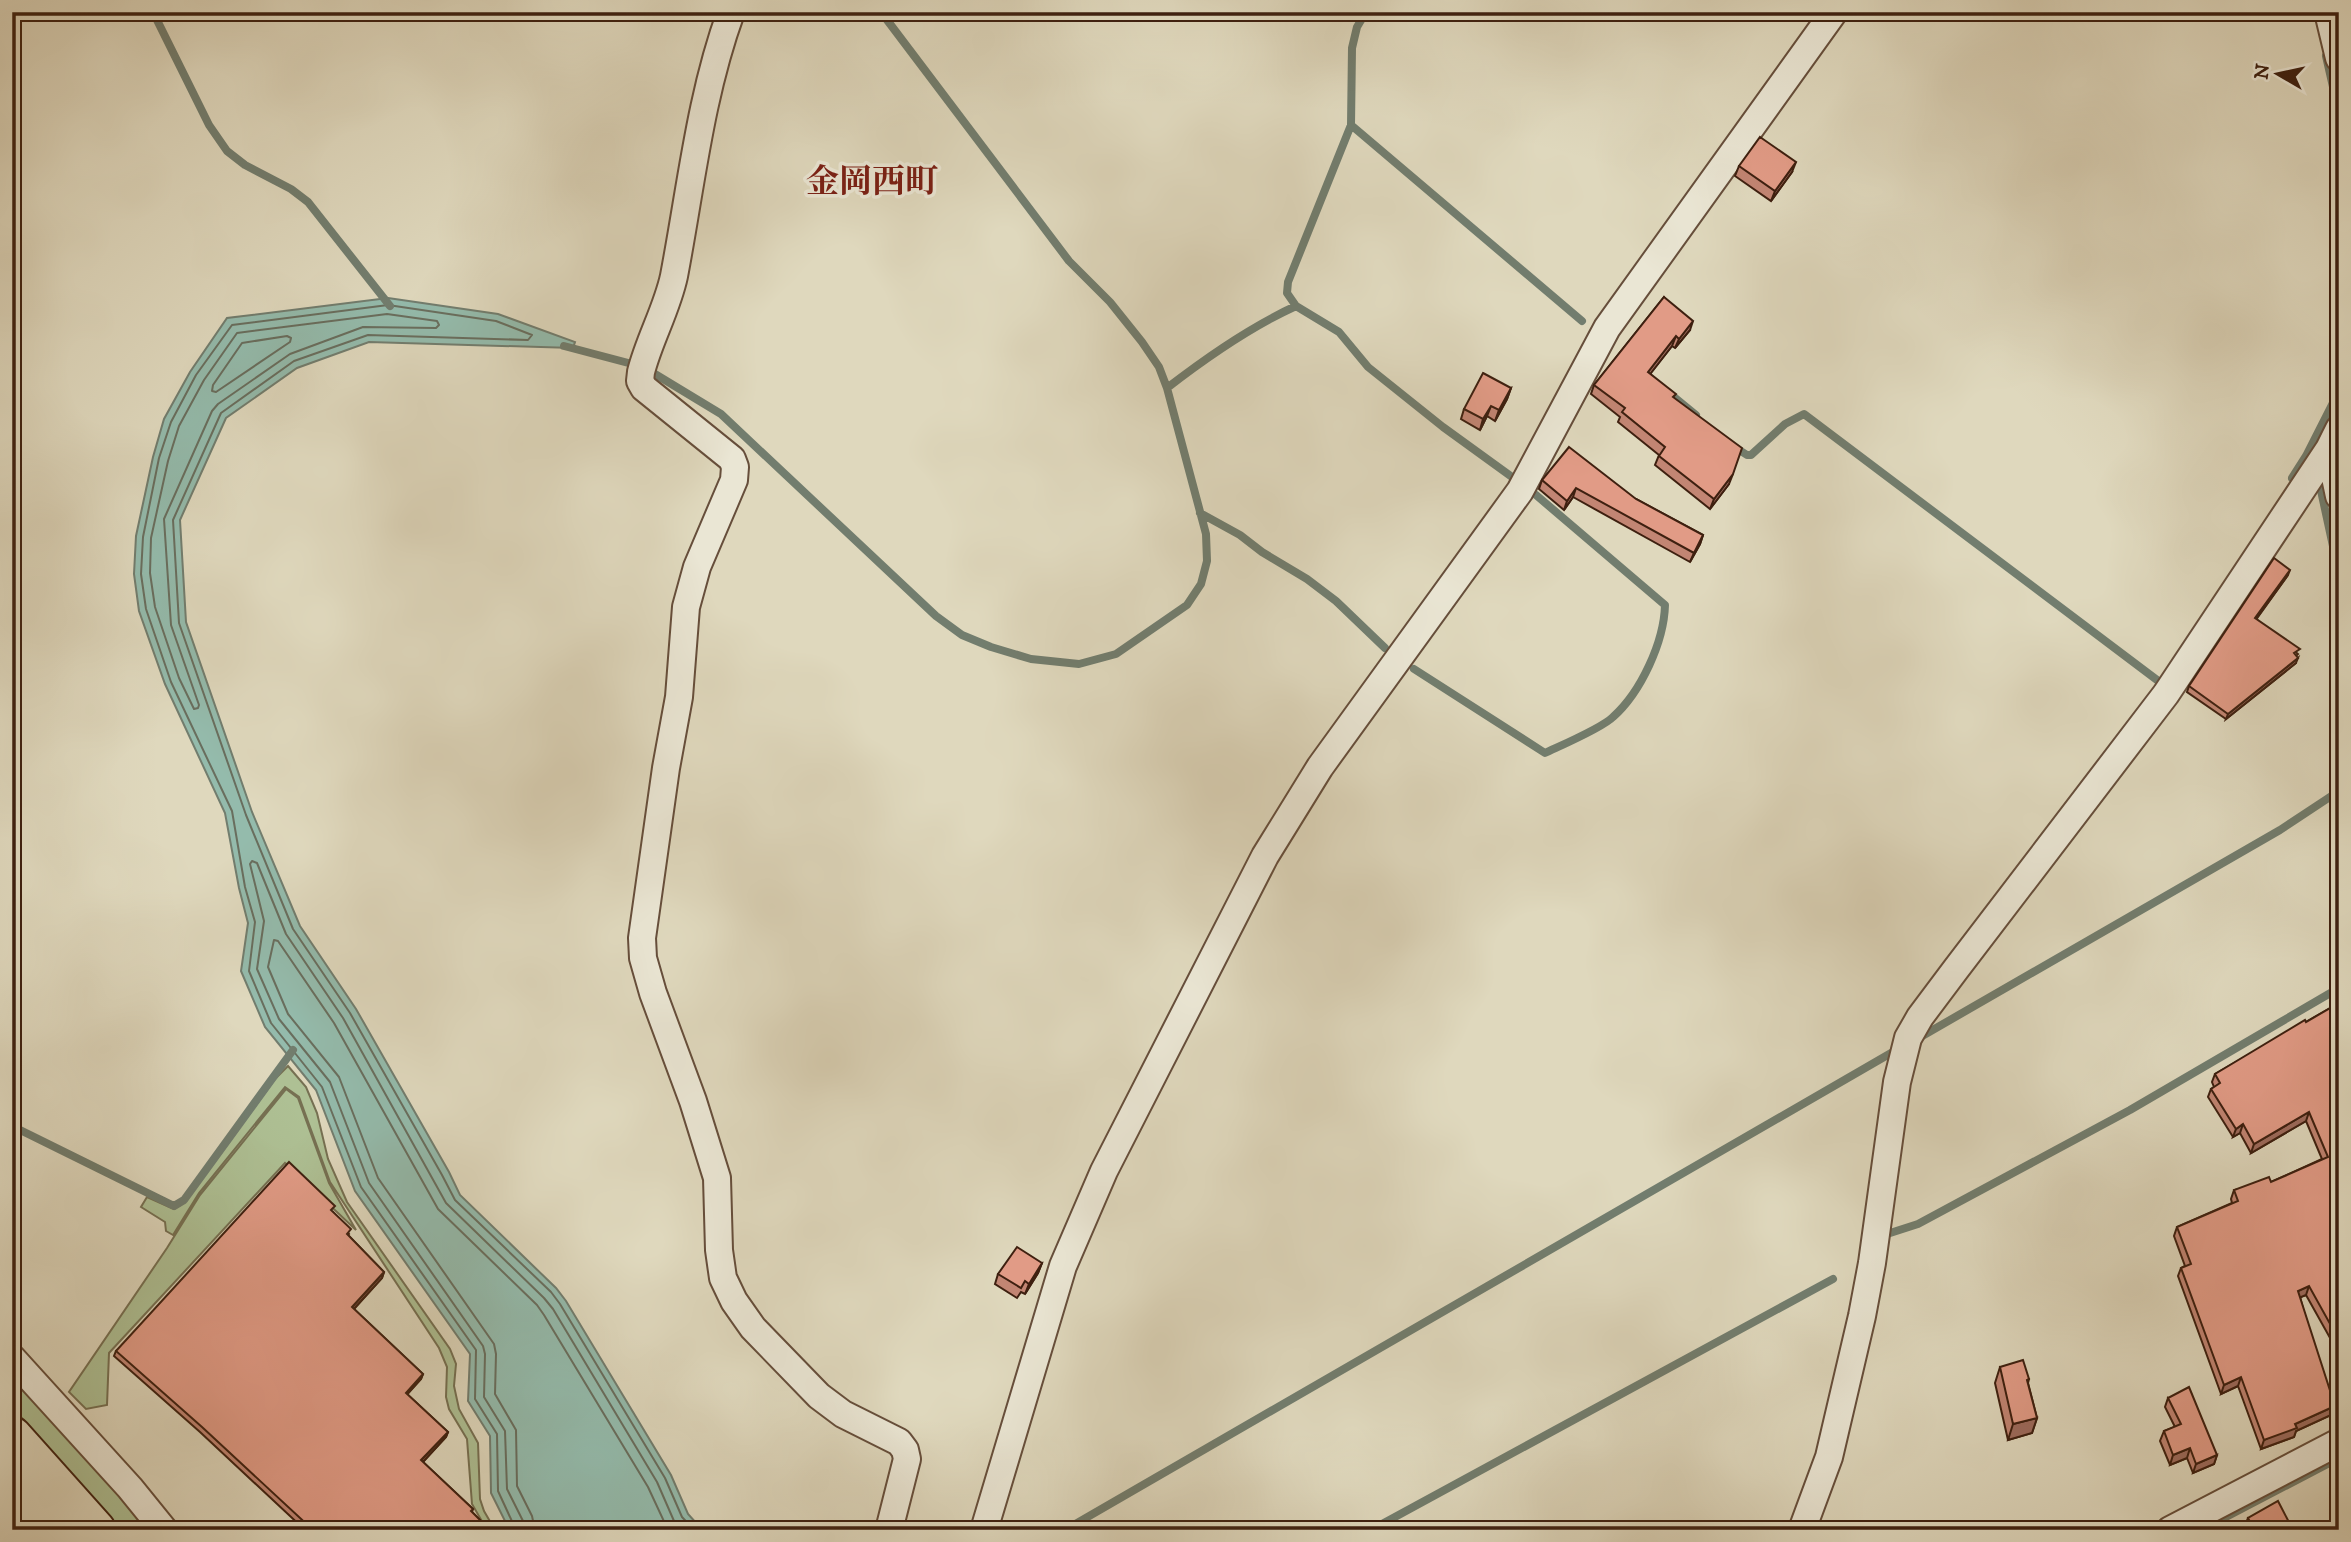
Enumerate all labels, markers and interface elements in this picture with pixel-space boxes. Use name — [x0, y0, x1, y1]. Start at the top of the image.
north arrow — [2242, 38, 2312, 108]
text: N — [2250, 62, 2275, 81]
district label: 金岡西町 — [806, 162, 938, 203]

